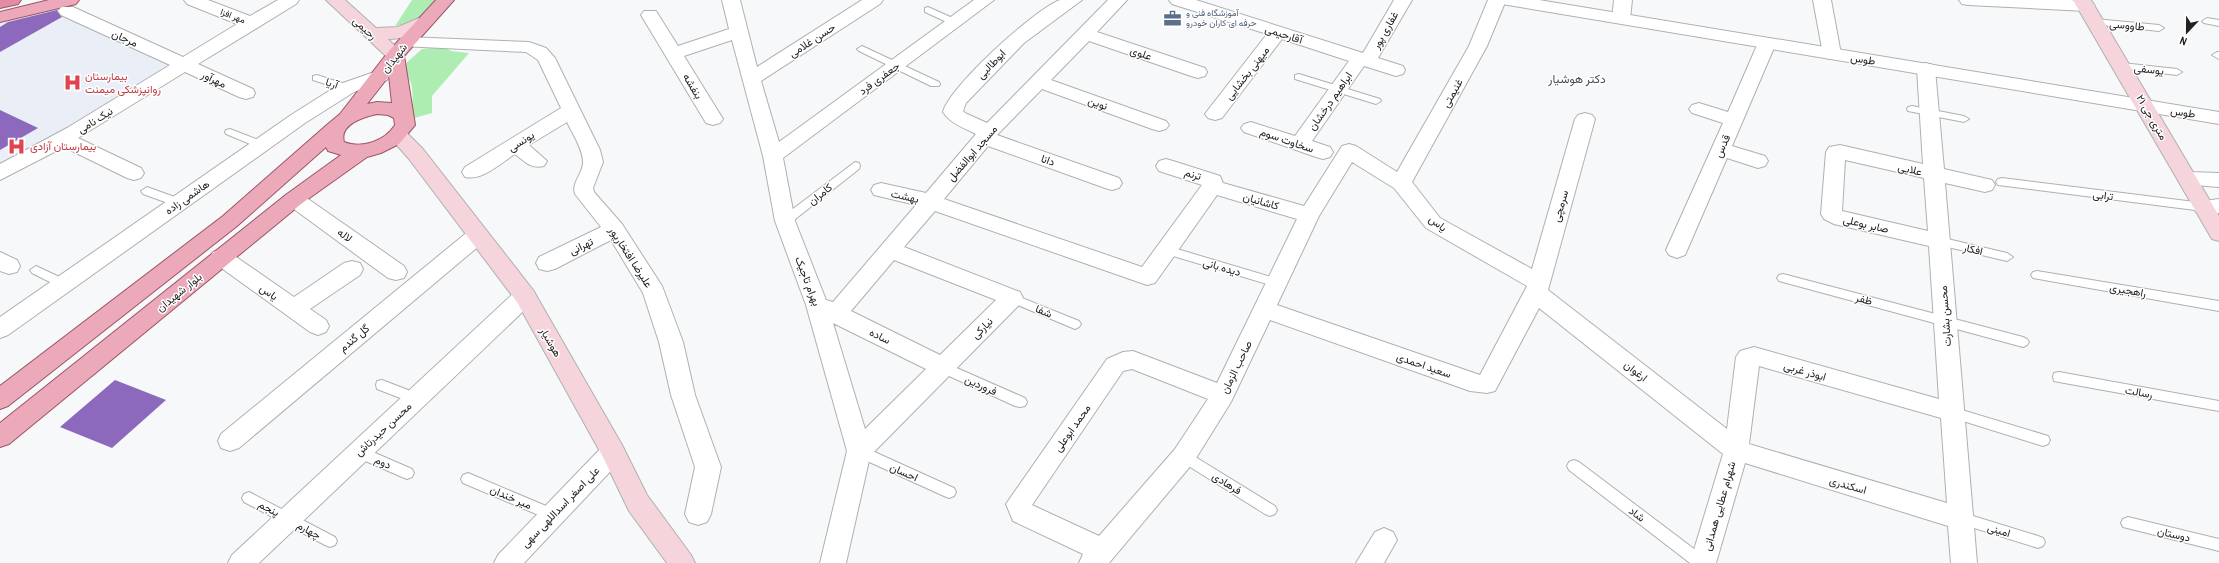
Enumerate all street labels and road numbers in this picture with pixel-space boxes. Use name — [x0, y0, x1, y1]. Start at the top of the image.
street label: مهر افزا — [219, 6, 247, 26]
street label: غفاری پور — [1368, 9, 1402, 53]
street label: رحیمی — [350, 13, 380, 43]
street label: طاووسی — [2109, 16, 2145, 34]
street label: حسن غلامی — [786, 20, 838, 60]
street label: آقارحیمی — [1263, 21, 1306, 47]
street label: مرجان — [110, 26, 140, 50]
street label: شهیدان — [378, 40, 410, 76]
street label: علوی — [1128, 43, 1154, 63]
street label: میهنی بخشایی — [1222, 43, 1272, 103]
street label: ابوطالبی — [974, 46, 1008, 82]
street label: طوس — [1850, 50, 1876, 68]
street label: جعفری فرد — [856, 58, 902, 98]
street label: یوسفی — [2133, 60, 2165, 78]
street label: مهرآور — [198, 67, 229, 91]
street label: ابراهیم درخشان — [1305, 69, 1356, 133]
street label: بنفشه — [680, 71, 706, 101]
street label: آریا — [324, 74, 342, 92]
street label: غنیمتی — [1438, 76, 1466, 110]
street label: ۲۱ متری جی — [2133, 92, 2171, 142]
street label: نوین — [1086, 93, 1110, 113]
street label: طوس — [2170, 103, 2196, 121]
street label: نیک نامی — [75, 104, 115, 136]
street label: مسجد ابوالفضل — [944, 122, 1000, 184]
street label: سخاوت سوم — [1258, 124, 1316, 157]
street label: یونسی — [505, 128, 537, 154]
street label: قدس — [1711, 132, 1733, 160]
street label: دانا — [1039, 151, 1057, 169]
street label: علایی — [1896, 159, 1924, 179]
street label: ترنم — [1183, 165, 1204, 184]
street label: هاشمی زاده — [162, 176, 212, 217]
street label: کامران — [805, 180, 835, 208]
street label: بهشت — [890, 186, 920, 206]
street label: ترابی — [2092, 187, 2115, 203]
street label: سرمچی — [1549, 188, 1572, 224]
street label: کاشانیان — [1241, 189, 1281, 213]
street label: یاس — [1426, 212, 1450, 234]
street label: صابر بوعلی — [1842, 212, 1890, 236]
street label: علیرضا افتخارپور — [605, 223, 656, 291]
street label: لاله — [335, 225, 355, 245]
street label: تهرانی — [567, 234, 596, 258]
street label: افکار — [1961, 240, 1984, 258]
street label: بهرام تاجیک — [791, 254, 824, 308]
street label: دیده بانی — [1202, 255, 1242, 279]
street label: بلوار شهیدان — [153, 269, 205, 315]
street label: راهجيری — [2109, 280, 2148, 300]
street label: یاس — [257, 281, 281, 303]
street label: محسن بشارت — [1936, 285, 1954, 347]
street label: ظفر — [1853, 290, 1874, 308]
street label: شفا — [1033, 301, 1055, 321]
street label: نیارکی — [968, 314, 996, 342]
street label: گل گندم — [336, 321, 373, 356]
street label: هوشیار — [536, 324, 565, 360]
street label: ساده — [867, 325, 893, 347]
street label: صاحب الزمان — [1217, 338, 1255, 396]
street label: سعید احمدی — [1395, 349, 1454, 381]
street label: ارغوان — [1621, 357, 1651, 385]
street label: ابوذر غربی — [1782, 358, 1828, 384]
street label: فروردین — [963, 372, 999, 398]
street label: رسالت — [2124, 383, 2154, 401]
street label: محسن حیدرتاش — [352, 399, 415, 459]
street label: محمد ابوعلی — [1050, 401, 1094, 455]
street label: دوم — [372, 452, 393, 473]
street label: شهرام عطایی همدانی — [1700, 459, 1740, 553]
street label: احسان — [888, 460, 920, 484]
street label: علی اصغر اسداللهی سهی — [518, 463, 602, 550]
street label: فرهادی — [1210, 469, 1244, 497]
street label: اسکندری — [1828, 473, 1868, 497]
street label: میر خندان — [488, 482, 534, 512]
street label: پنجم — [256, 497, 282, 520]
street label: شاد — [1626, 503, 1648, 525]
street label: چهارم — [294, 518, 323, 543]
street label: امینی — [1986, 520, 2012, 540]
street label: دوستان — [2156, 523, 2192, 545]

